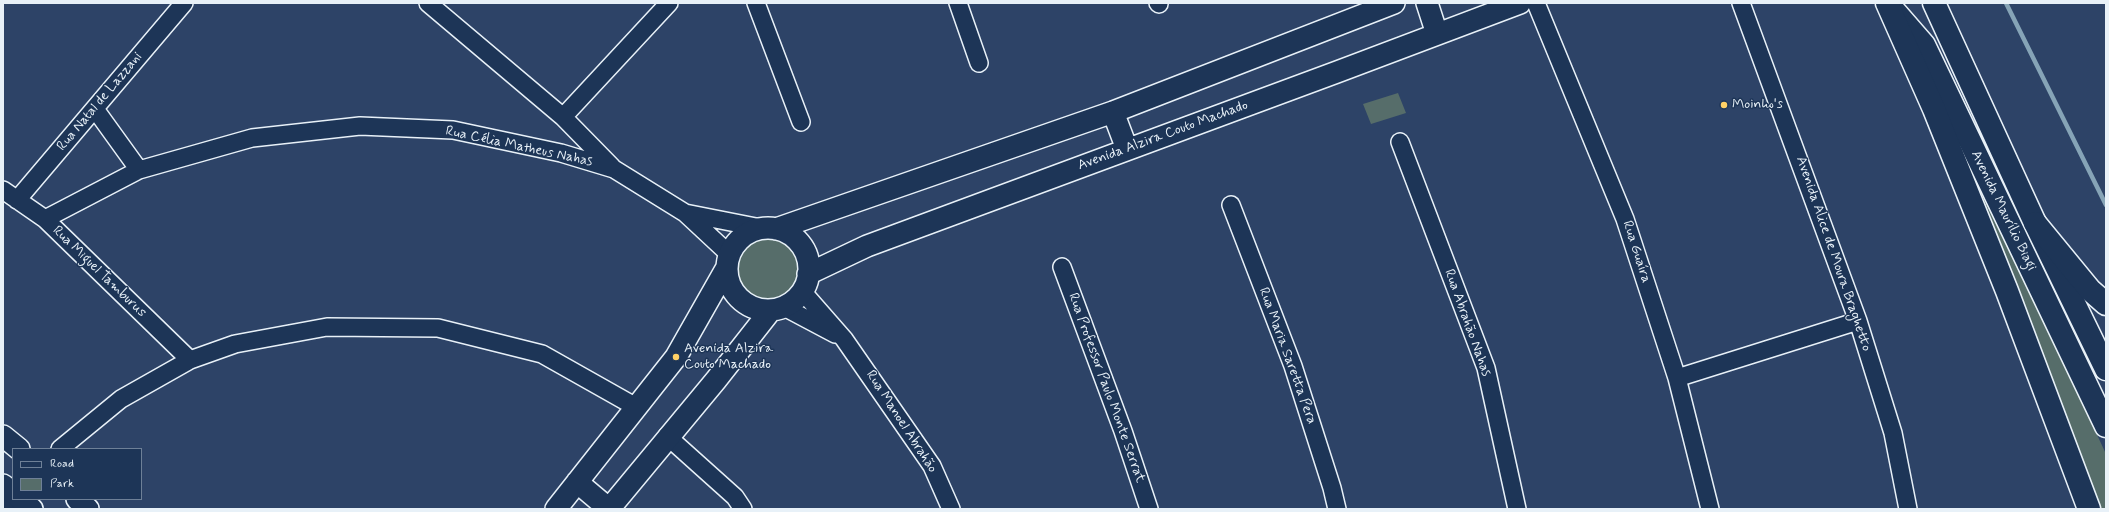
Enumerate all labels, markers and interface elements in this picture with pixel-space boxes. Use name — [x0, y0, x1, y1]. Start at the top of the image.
street label: Rua Natal de Lazzani — [54, 49, 146, 155]
street label: Avenida Alzira Couto Machado — [1076, 97, 1250, 175]
place label: Moinho's — [1732, 97, 1783, 113]
marker: Moinho's — [1719, 100, 1729, 110]
street label: Rua Célia Matheus Nahas — [444, 123, 594, 171]
street label: Avenida Maurílio Biagi — [1967, 148, 2039, 274]
street label: Avenida Alice de Moura Braghetto — [1792, 154, 1874, 354]
street label: Rua Guaíra — [1618, 219, 1654, 285]
street label: Rua Miguel Tamburus — [48, 223, 150, 321]
street label: Rua Abrahão Nahas — [1440, 267, 1494, 379]
street label: Rua Maria Saretta Pera — [1254, 285, 1320, 427]
street label: Rua Professor Paulo Monte Serrat — [1064, 291, 1148, 485]
place label: Avenida Alzira Couto Machado — [684, 341, 773, 374]
marker: Avenida Alzira Couto Machado — [671, 352, 681, 362]
street label: Rua Manoel Abrahão — [862, 368, 940, 476]
legend — [12, 448, 142, 500]
text: Road — [50, 456, 74, 472]
text: Park — [50, 476, 74, 492]

